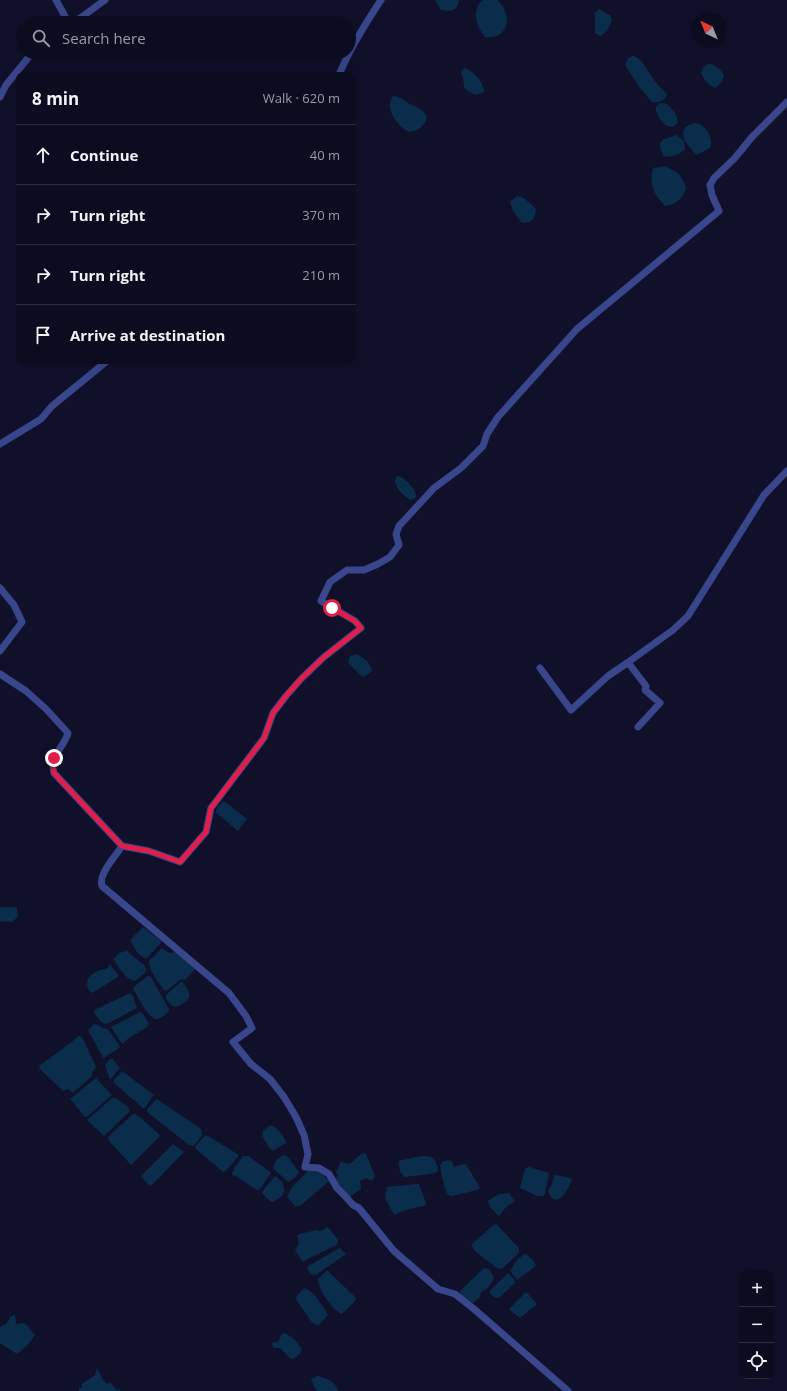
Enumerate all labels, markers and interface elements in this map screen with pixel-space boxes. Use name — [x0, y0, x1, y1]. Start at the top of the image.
north arrow — [691, 12, 727, 48]
search box — [16, 16, 356, 60]
icon: search — [30, 27, 52, 49]
text: Search here — [62, 28, 146, 48]
text: 8 min — [32, 87, 79, 110]
text: Walk · 620 m — [263, 89, 340, 107]
icon: ahead — [32, 144, 54, 166]
text: Continue — [70, 145, 138, 165]
text: 40 m — [310, 146, 340, 164]
icon: right — [32, 204, 54, 226]
text: Turn right — [70, 205, 145, 225]
text: 370 m — [302, 206, 340, 224]
icon: right — [32, 264, 54, 286]
text: Turn right — [70, 265, 145, 285]
text: 210 m — [302, 266, 340, 284]
icon: arrive — [32, 324, 54, 346]
text: Arrive at destination — [70, 325, 225, 345]
route start — [323, 599, 341, 617]
route end — [45, 749, 63, 767]
map controls — [739, 1271, 775, 1379]
button: + — [739, 1271, 775, 1307]
button: − — [739, 1307, 775, 1343]
button: locate — [739, 1343, 775, 1379]

